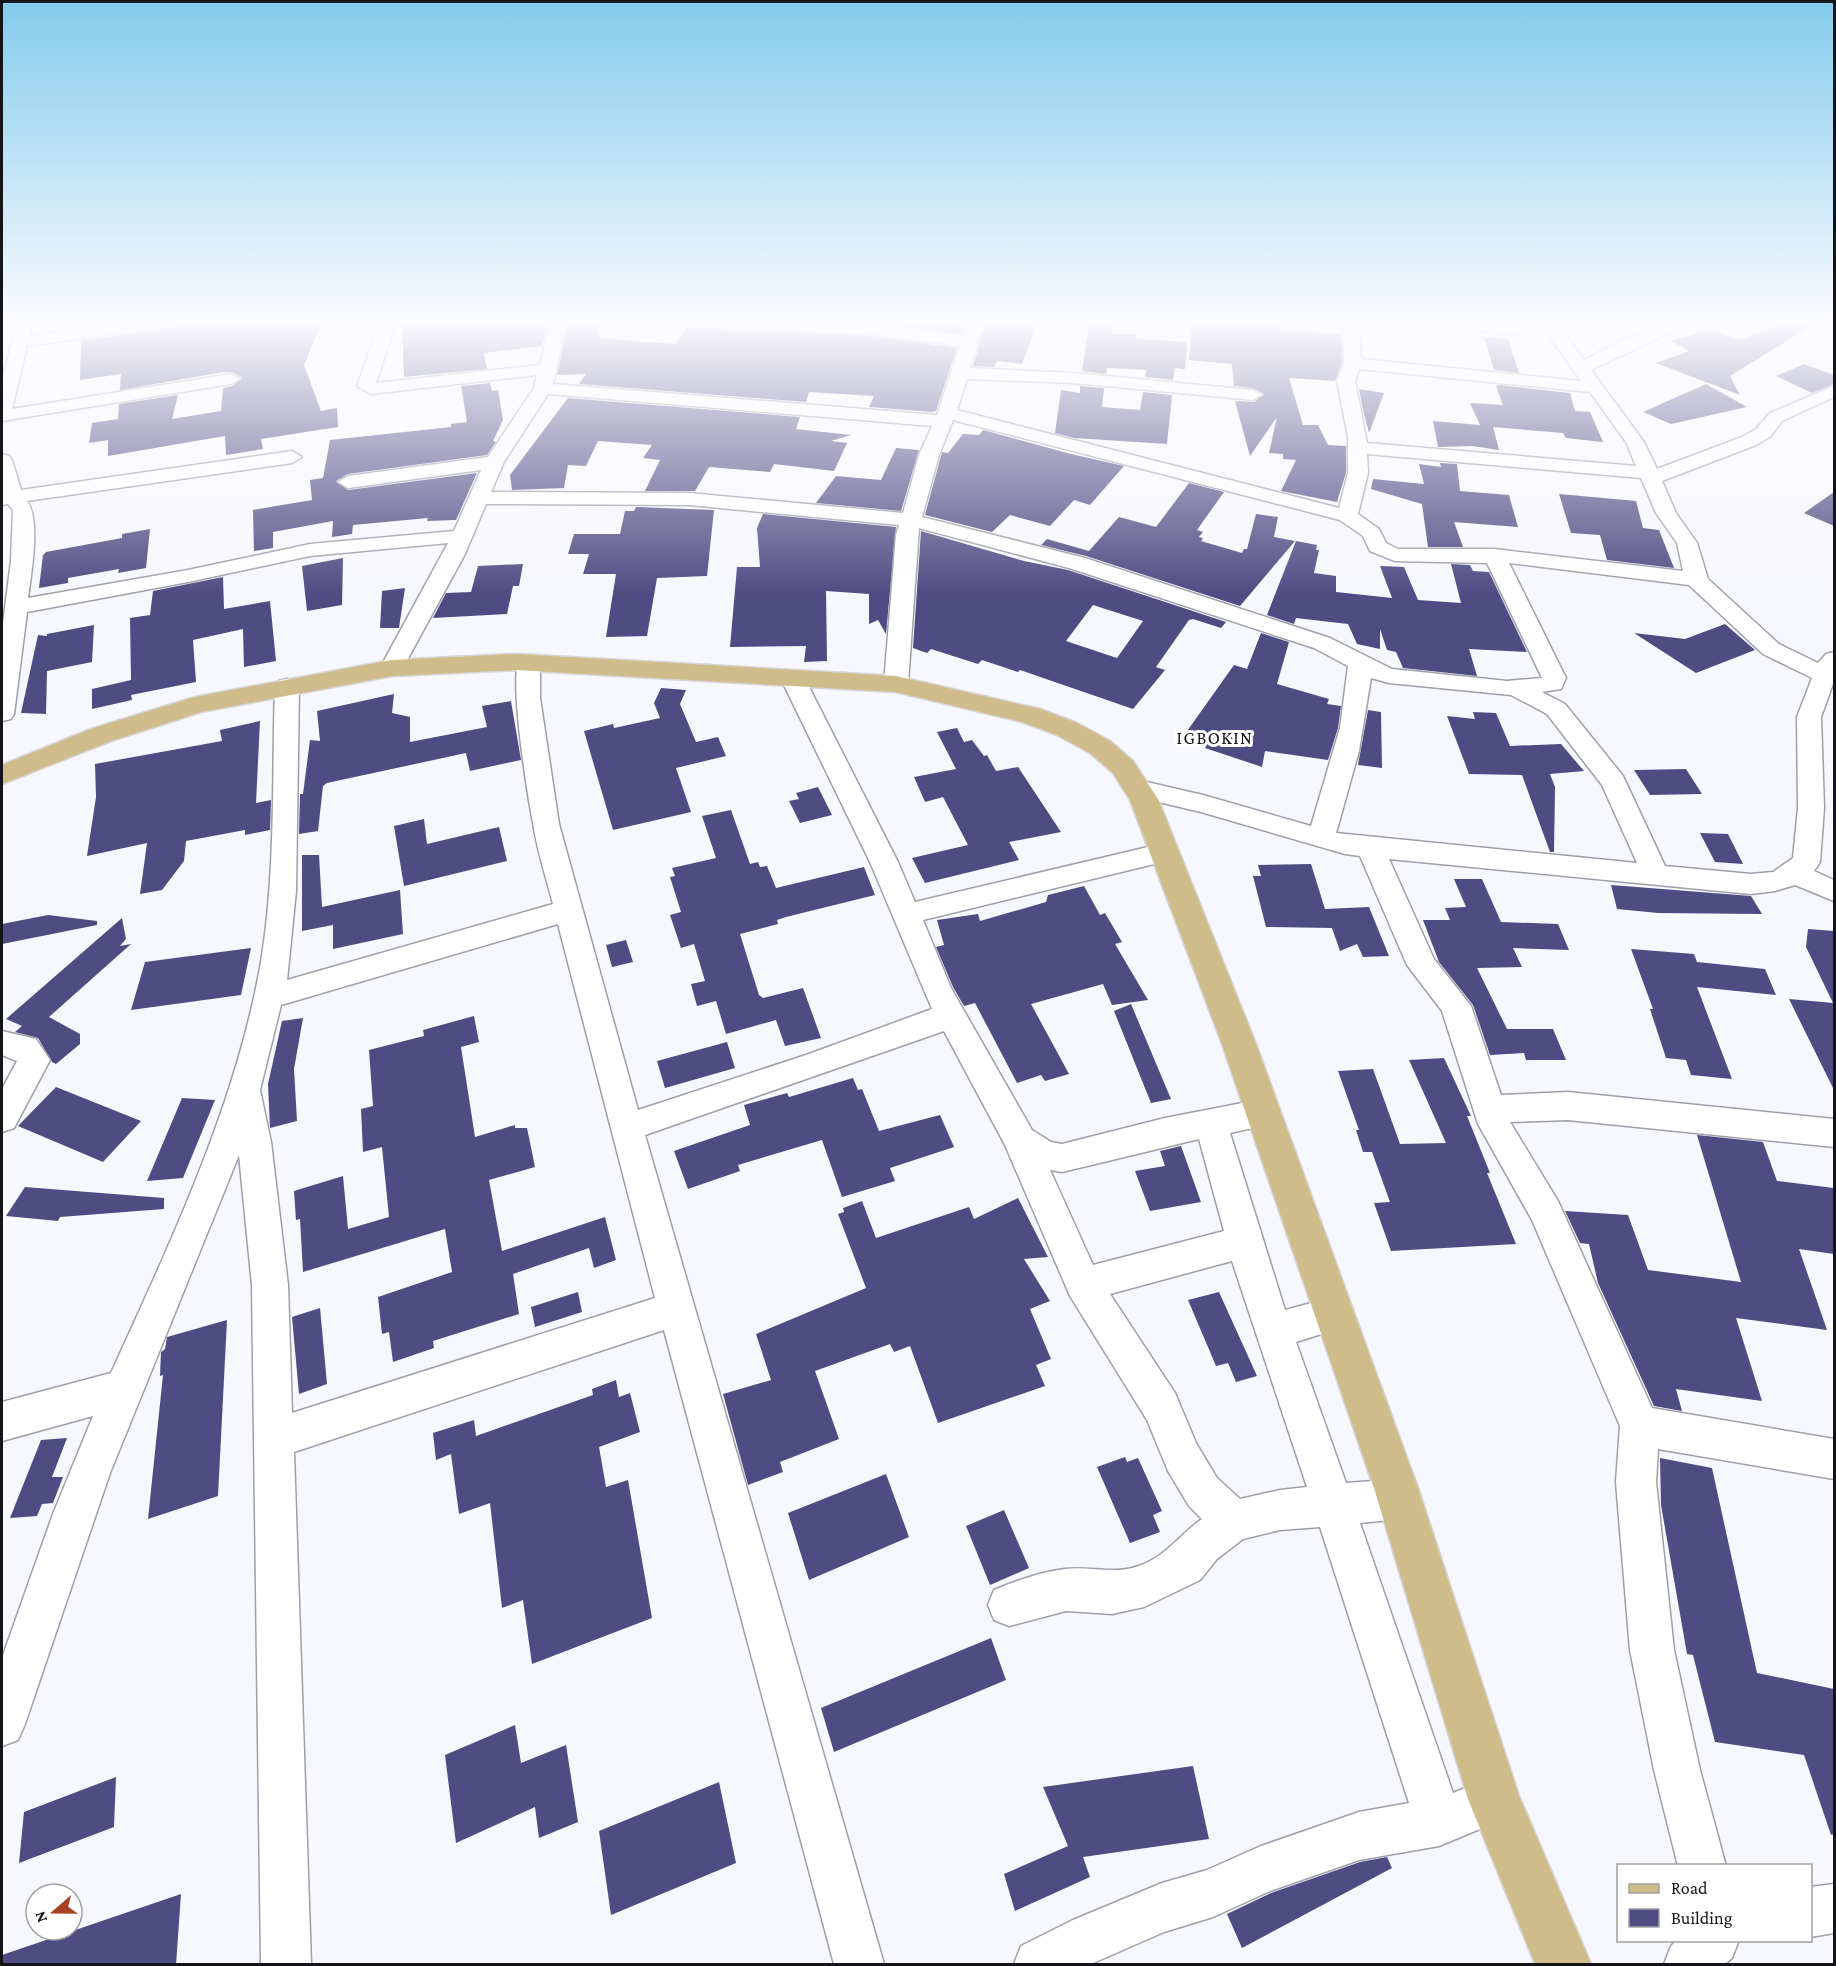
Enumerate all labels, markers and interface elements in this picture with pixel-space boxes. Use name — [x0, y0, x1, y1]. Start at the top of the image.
district label: IGBOKIN — [1177, 728, 1253, 748]
legend — [1617, 1864, 1812, 1942]
text: Road — [1671, 1878, 1708, 1898]
north arrow — [24, 1882, 84, 1942]
text: Building — [1671, 1908, 1733, 1928]
text: N — [30, 1909, 50, 1925]

